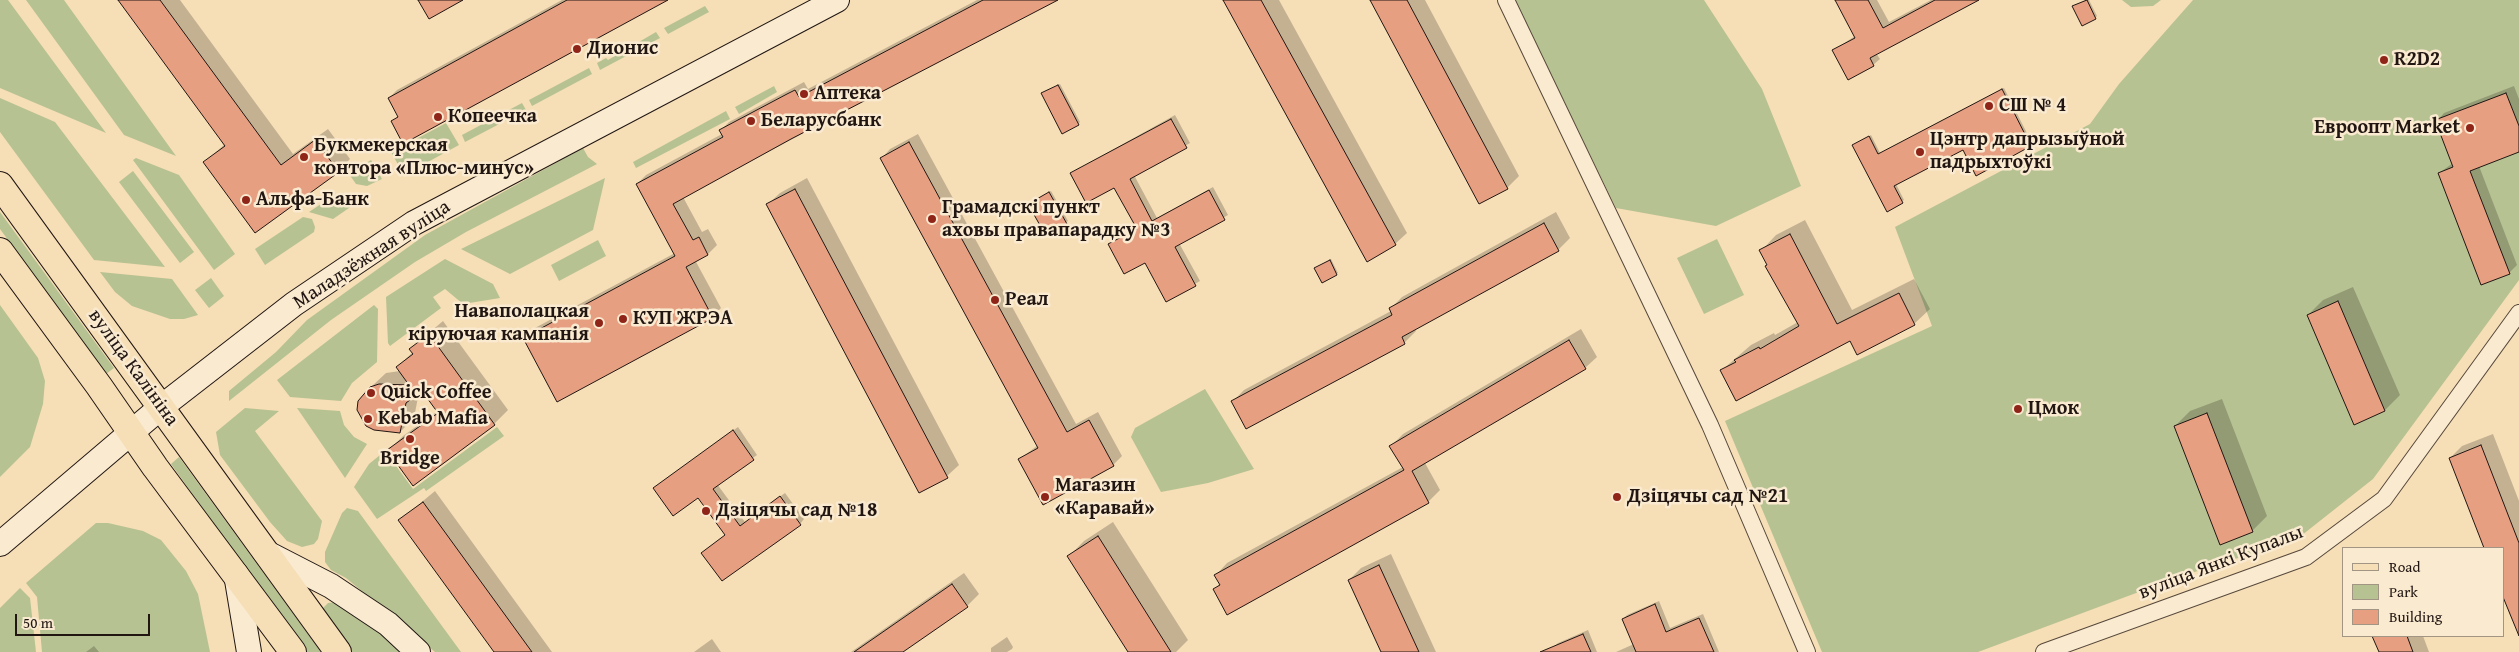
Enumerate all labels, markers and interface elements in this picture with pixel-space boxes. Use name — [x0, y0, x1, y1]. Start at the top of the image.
place label: Дионис — [587, 37, 658, 61]
marker: Дионис — [571, 43, 583, 55]
place label: R2D2 — [2394, 48, 2440, 72]
marker: R2D2 — [2378, 54, 2390, 66]
place label: Аптека — [814, 82, 881, 106]
marker: Аптека — [798, 88, 810, 100]
place label: СШ № 4 — [1999, 94, 2066, 118]
marker: СШ № 4 — [1983, 100, 1995, 112]
place label: Копеечка — [448, 105, 537, 129]
place label: Беларусбанк — [761, 109, 881, 133]
marker: Копеечка — [432, 111, 444, 123]
marker: Беларусбанк — [745, 115, 757, 127]
place label: Евроопт Market — [2314, 116, 2460, 140]
marker: Евроопт Market — [2464, 122, 2476, 134]
place label: Цэнтр дапрызыўной падрыхтоўкі — [1930, 128, 2125, 175]
place label: Букмекерская контора «Плюс-минус» — [314, 134, 534, 181]
marker: Цэнтр дапрызыўной падрыхтоўкі — [1914, 146, 1926, 158]
marker: Букмекерская контора «Плюс-минус» — [298, 151, 310, 163]
place label: Альфа-Банк — [256, 188, 369, 212]
marker: Альфа-Банк — [240, 194, 252, 206]
street label: Маладзёжная вуліца — [289, 195, 455, 315]
place label: Грамадскі пункт аховы правапарадку №3 — [942, 196, 1170, 243]
marker: Грамадскі пункт аховы правапарадку №3 — [926, 213, 938, 225]
place label: Реал — [1005, 288, 1048, 312]
marker: Реал — [989, 294, 1001, 306]
place label: Наваполацкая кіруючая кампанія — [408, 300, 589, 347]
street label: вуліца Калініна — [83, 305, 183, 431]
place label: КУП ЖРЭА — [633, 307, 733, 331]
marker: КУП ЖРЭА — [617, 313, 629, 325]
marker: Наваполацкая кіруючая кампанія — [593, 317, 605, 329]
place label: Quick Coffee — [381, 381, 492, 405]
marker: Quick Coffee — [365, 387, 377, 399]
place label: Цмок — [2028, 397, 2079, 421]
marker: Цмок — [2012, 403, 2024, 415]
place label: Kebab Mafia — [378, 407, 488, 431]
marker: Kebab Mafia — [362, 413, 374, 425]
marker: Bridge — [404, 433, 416, 445]
place label: Bridge — [380, 447, 440, 471]
place label: Магазин «Каравай» — [1055, 474, 1155, 521]
place label: Дзіцячы сад №21 — [1627, 485, 1788, 509]
marker: Магазин «Каравай» — [1039, 491, 1051, 503]
marker: Дзіцячы сад №21 — [1611, 491, 1623, 503]
place label: Дзіцячы сад №18 — [716, 499, 877, 523]
marker: Дзіцячы сад №18 — [700, 505, 712, 517]
street label: вуліца Янкі Купалы — [2135, 521, 2307, 605]
legend — [2342, 547, 2504, 637]
text: Road — [2389, 556, 2420, 577]
text: Park — [2389, 581, 2418, 602]
scale bar — [18, 604, 152, 636]
text: Building — [2389, 606, 2442, 627]
text: 50 m — [23, 612, 53, 633]

